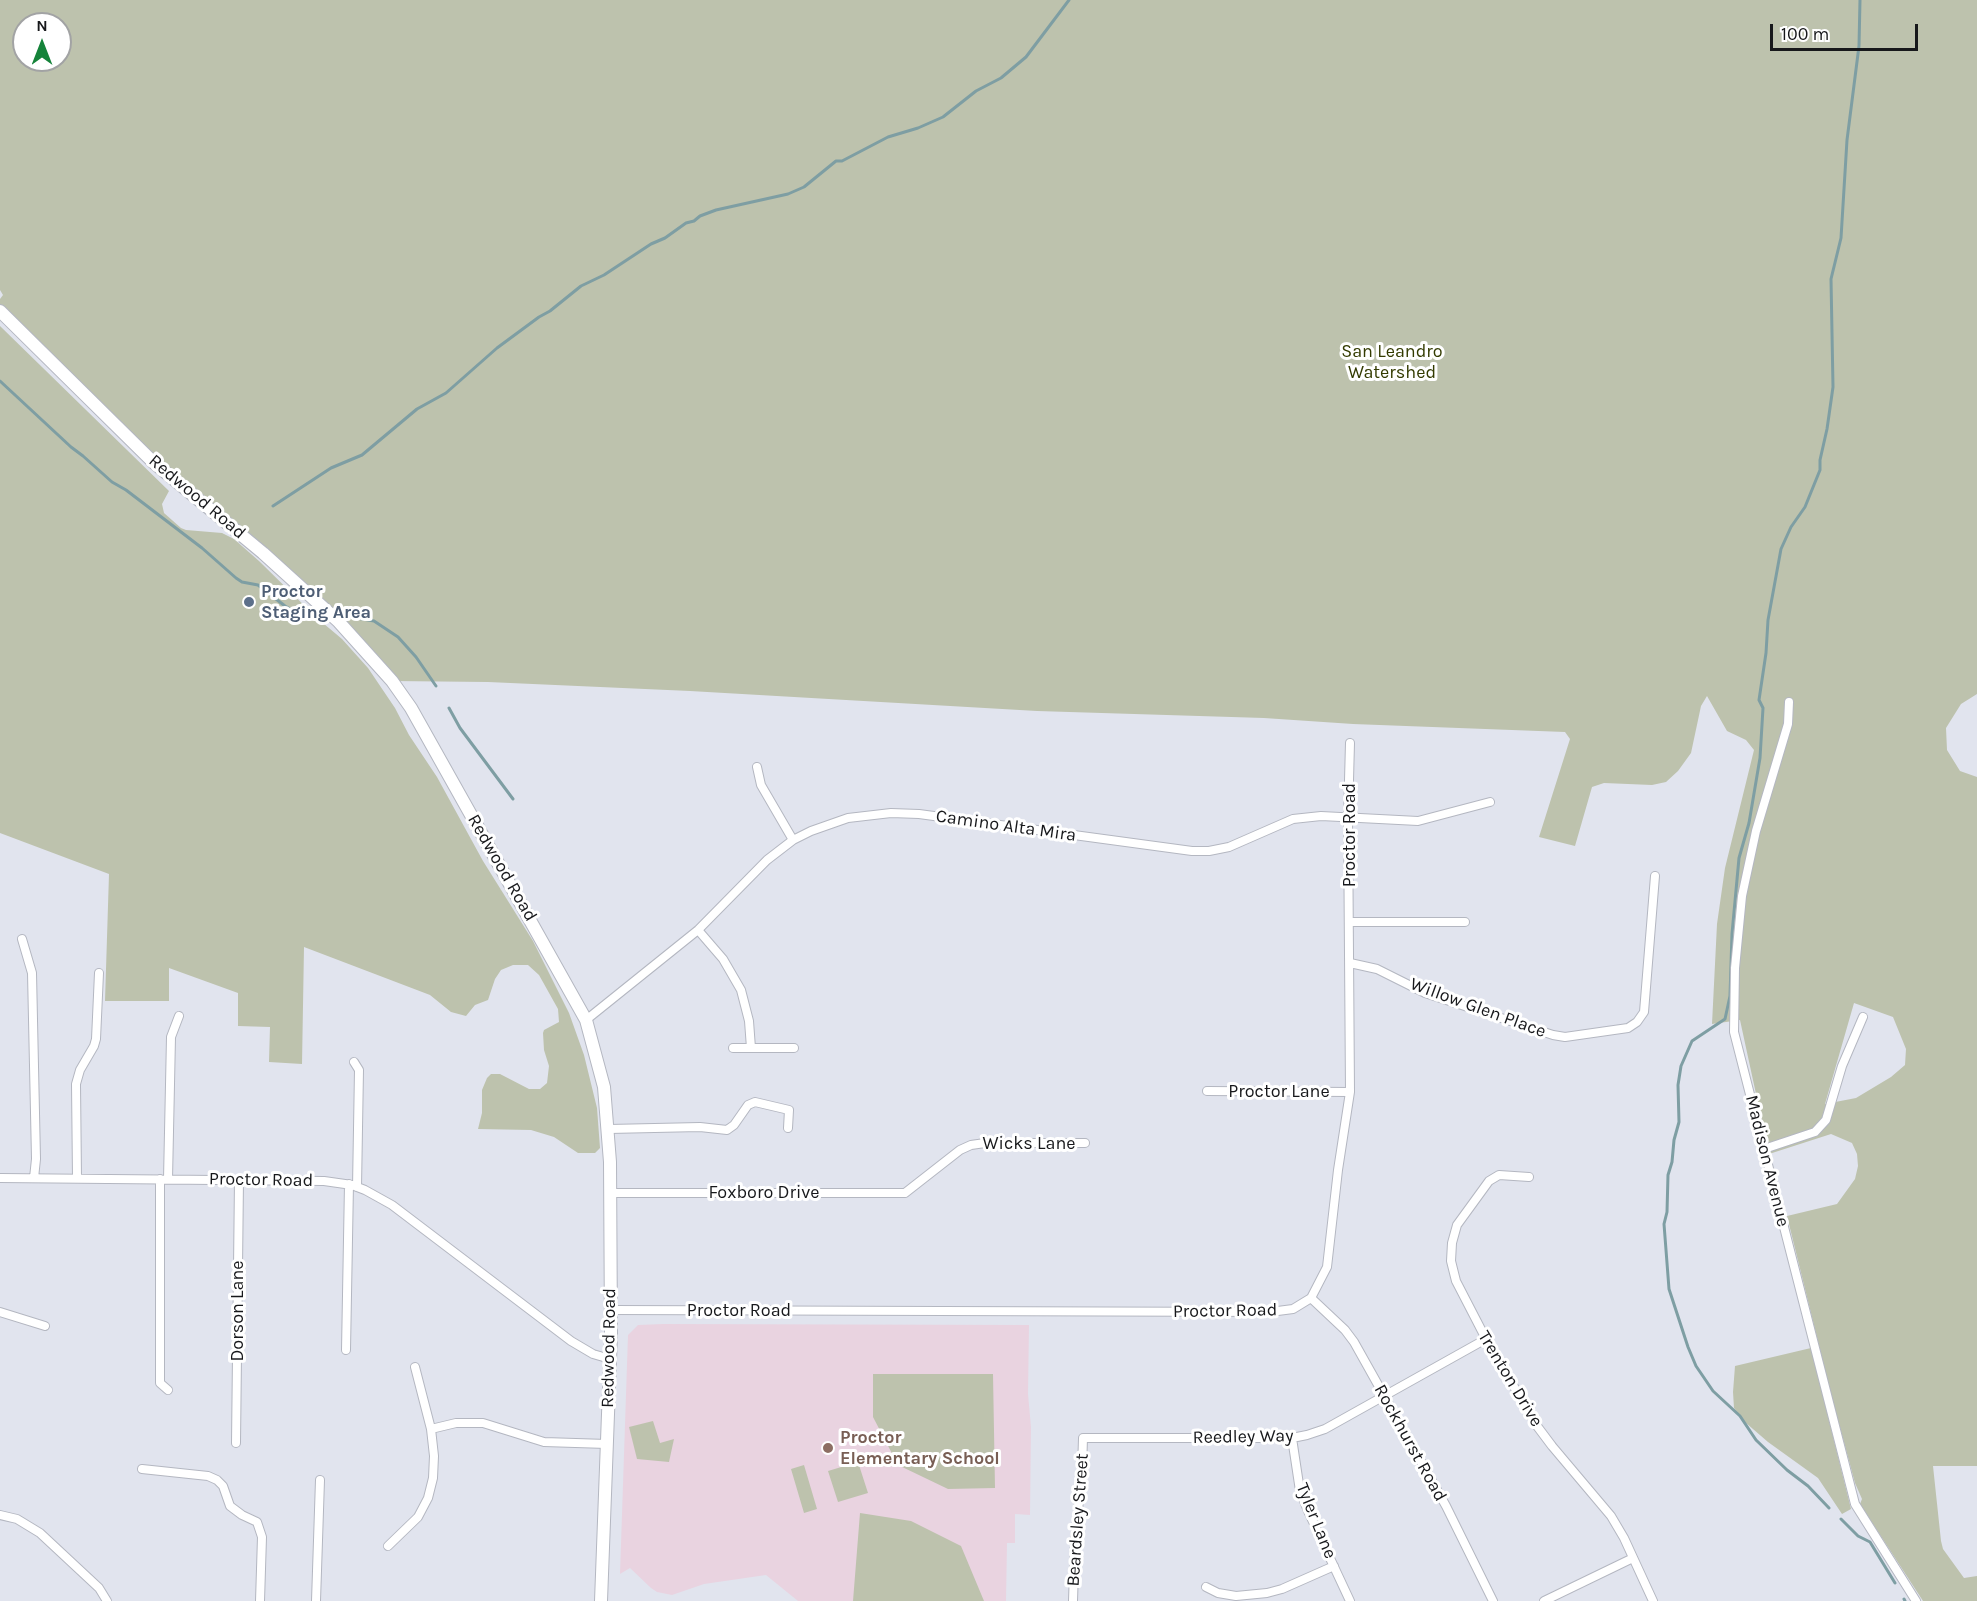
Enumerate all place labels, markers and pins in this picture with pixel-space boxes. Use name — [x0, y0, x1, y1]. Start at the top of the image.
place label: Proctor Staging Area — [261, 581, 371, 624]
marker: Proctor Staging Area — [242, 595, 256, 609]
place label: Proctor Elementary School — [840, 1427, 1000, 1470]
marker: Proctor Elementary School — [821, 1441, 835, 1455]

